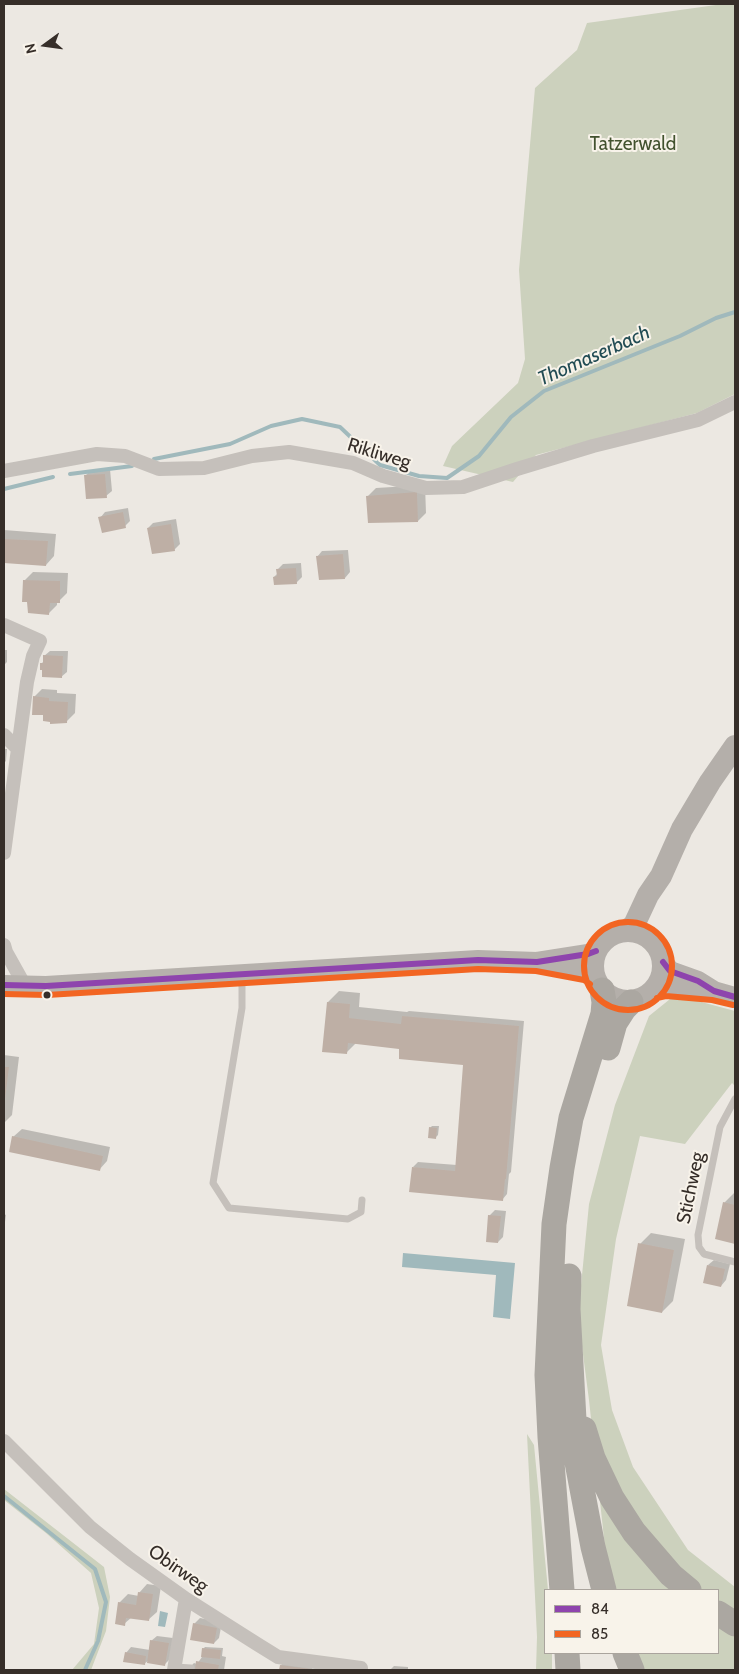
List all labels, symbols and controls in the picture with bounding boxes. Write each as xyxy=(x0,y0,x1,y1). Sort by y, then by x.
north arrow xyxy=(20,20,70,70)
text: N xyxy=(21,42,40,56)
park label: Tatzerwald xyxy=(590,133,676,155)
water label: Thomaserbach xyxy=(534,321,654,391)
street label: Rikliweg xyxy=(344,434,414,474)
unlabelled marker xyxy=(42,990,52,1000)
street label: Stichweg xyxy=(672,1150,710,1226)
street label: Obirweg xyxy=(144,1540,212,1598)
legend xyxy=(544,1589,719,1654)
text: 84 xyxy=(591,1600,609,1618)
text: 85 xyxy=(591,1625,608,1643)

